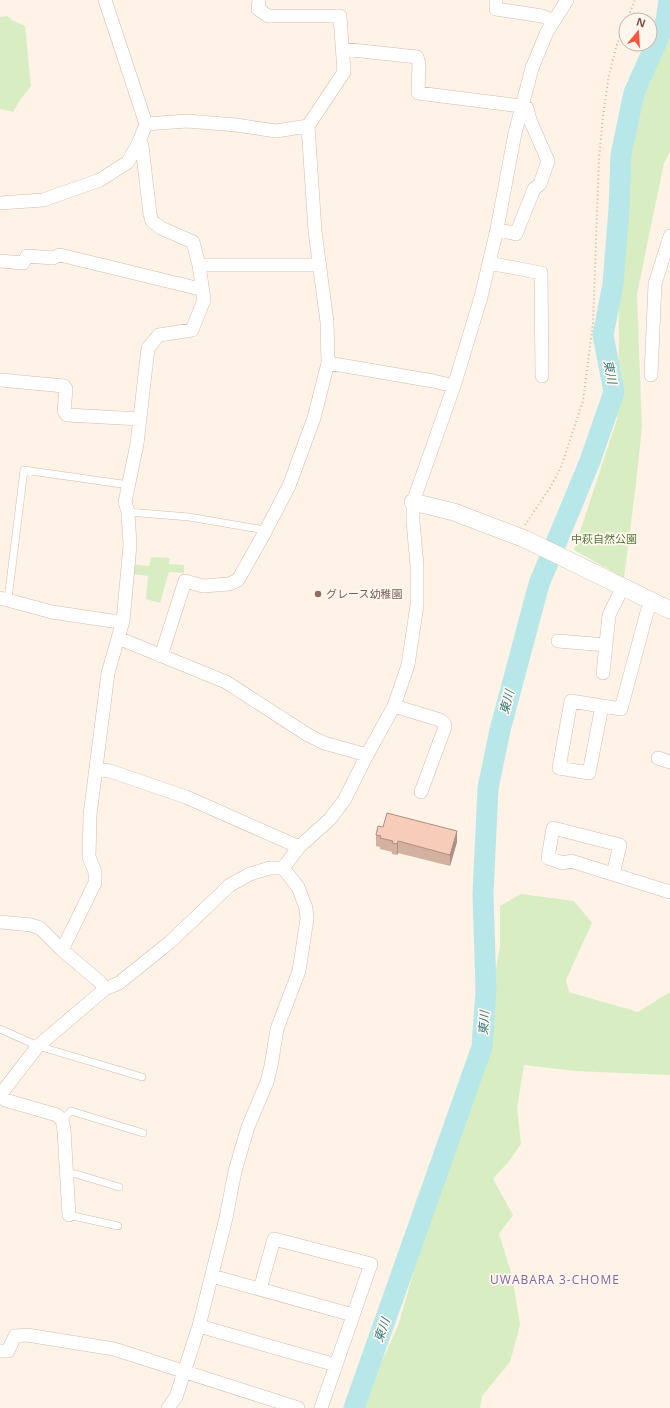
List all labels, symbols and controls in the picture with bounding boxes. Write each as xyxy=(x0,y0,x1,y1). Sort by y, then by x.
north arrow xyxy=(618,12,658,52)
text: N xyxy=(635,13,648,31)
water label: 東川 xyxy=(600,358,622,387)
park label: 中萩自然公園 xyxy=(571,531,637,546)
place label: グレース幼稚園 xyxy=(326,586,402,601)
marker: グレース幼稚園 xyxy=(313,589,323,599)
water label: 東川 xyxy=(495,686,518,716)
water label: 東川 xyxy=(474,1008,493,1036)
district label: UWABARA 3-CHOME xyxy=(490,1271,620,1288)
water label: 東川 xyxy=(369,1314,394,1344)

